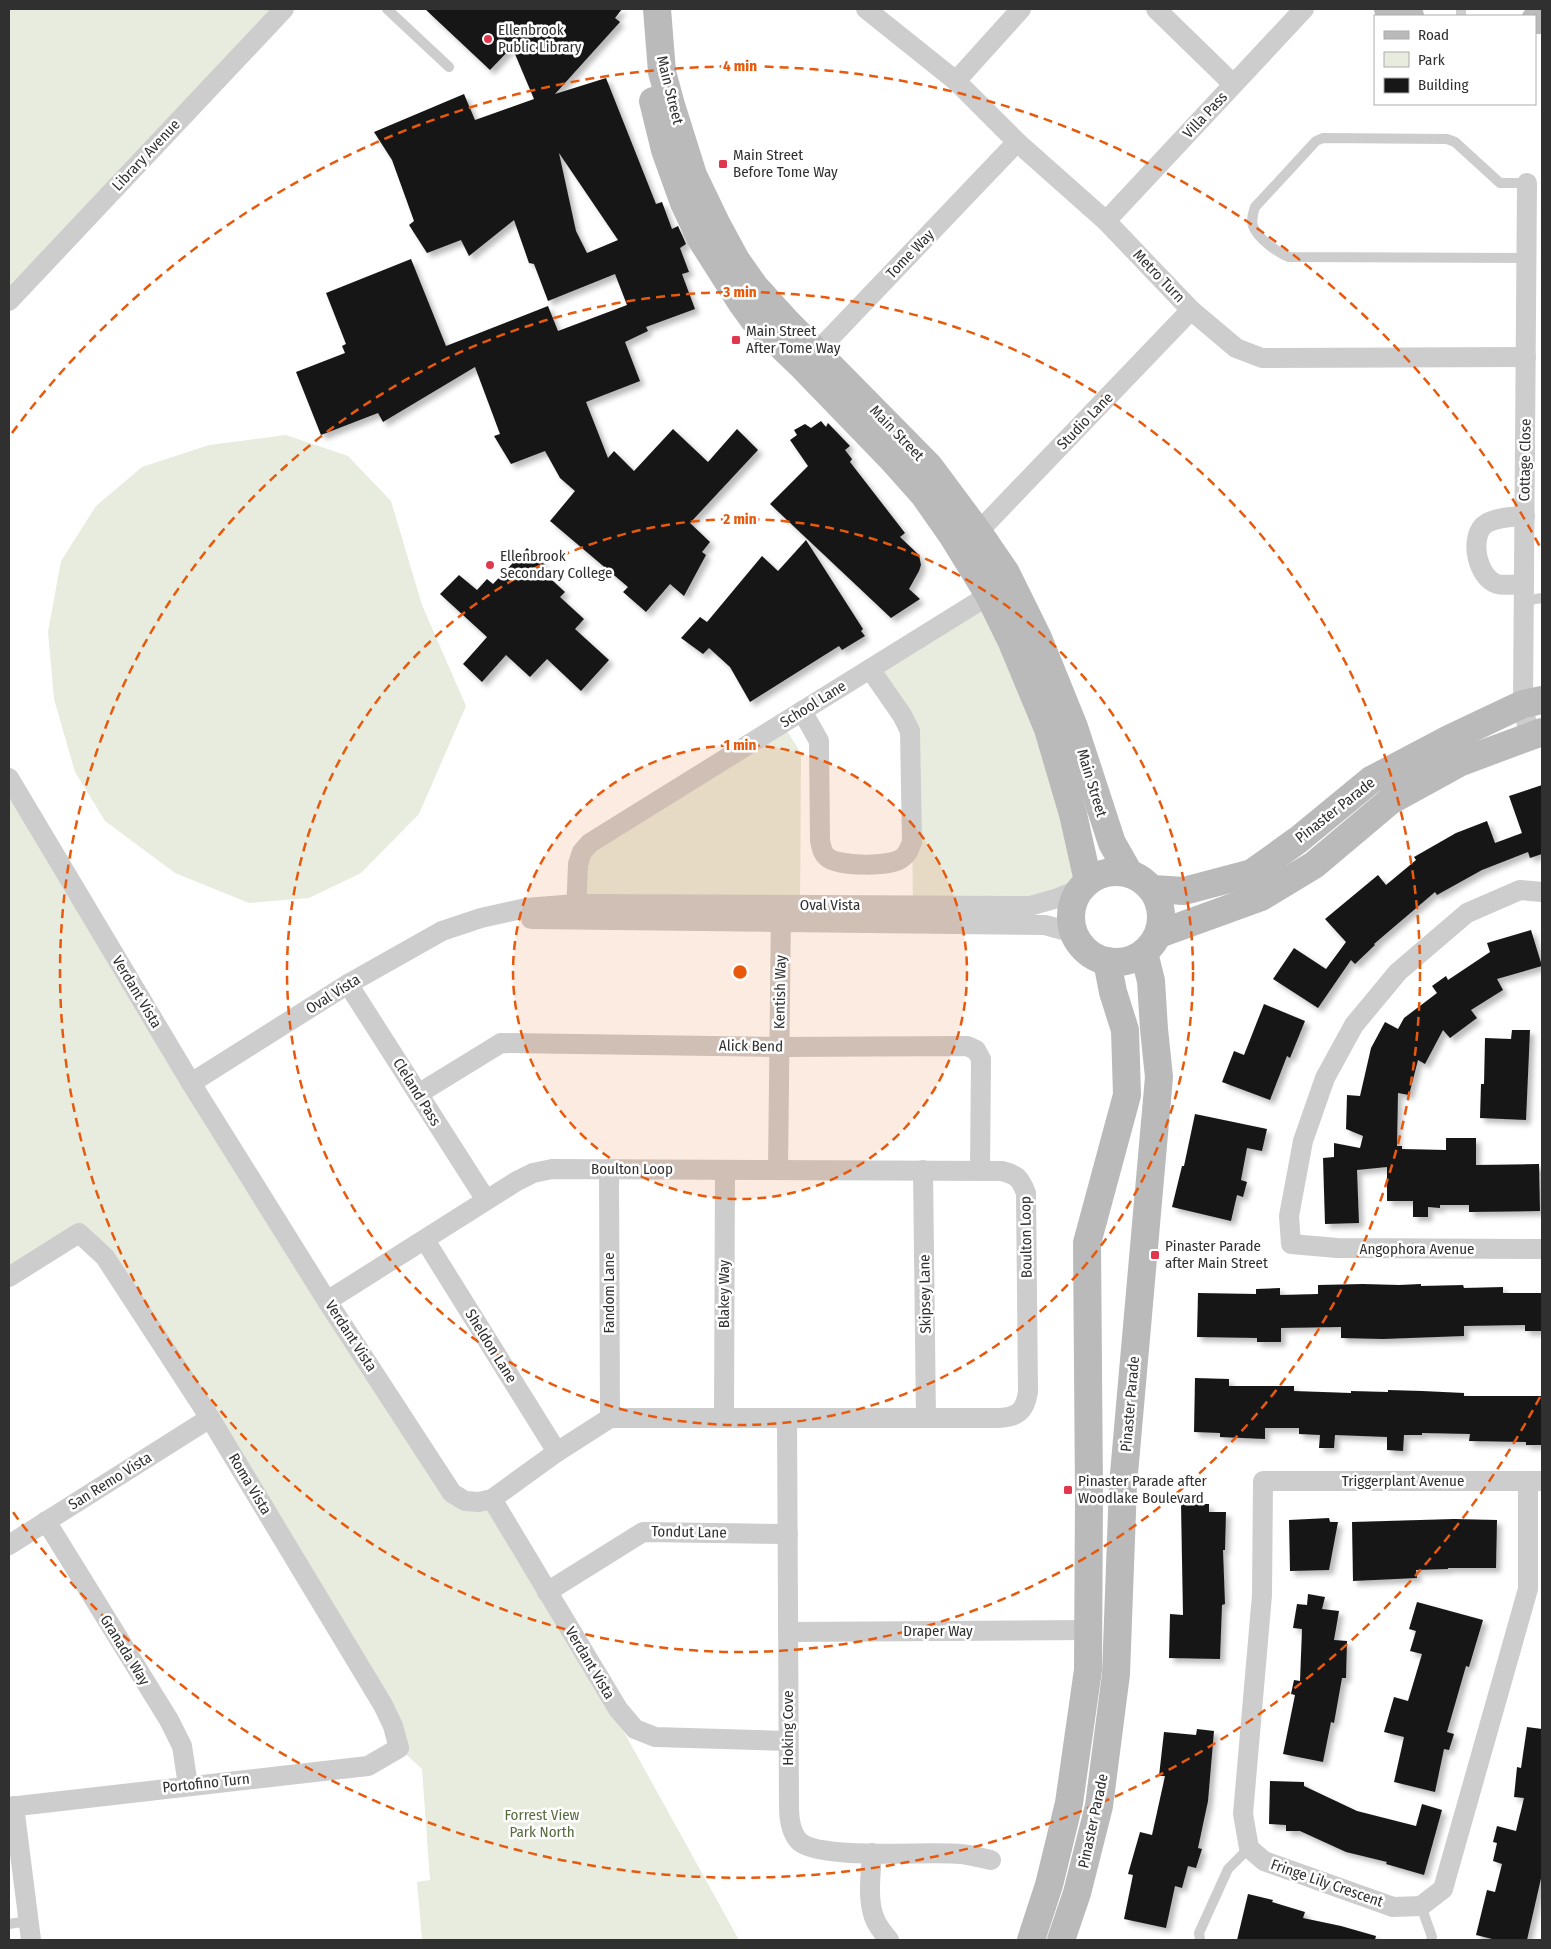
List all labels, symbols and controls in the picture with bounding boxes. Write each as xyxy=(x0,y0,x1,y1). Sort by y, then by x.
legend xyxy=(1374,15,1536,105)
place label: Ellenbrook Public Library xyxy=(498,21,582,56)
text: Road xyxy=(1418,26,1449,44)
marker: Ellenbrook Public Library xyxy=(482,33,494,45)
text: Park xyxy=(1418,51,1445,69)
street label: Main Street xyxy=(653,54,687,126)
text: 4 min xyxy=(723,57,757,75)
text: Building xyxy=(1418,76,1469,94)
street label: Villa Pass xyxy=(1179,88,1231,142)
street label: Library Avenue xyxy=(108,116,184,194)
place label: Main Street Before Tome Way xyxy=(733,146,838,181)
marker: Main Street Before Tome Way xyxy=(717,158,729,170)
street label: Tome Way xyxy=(882,226,938,282)
street label: Metro Turn xyxy=(1129,246,1189,306)
text: 3 min xyxy=(722,283,757,301)
place label: Main Street After Tome Way xyxy=(746,322,841,357)
marker: Main Street After Tome Way xyxy=(730,334,742,346)
street label: Studio Lane xyxy=(1053,389,1117,453)
street label: Main Street xyxy=(866,402,928,465)
street label: Cottage Close xyxy=(1515,418,1535,502)
text: 2 min xyxy=(722,510,757,528)
place label: Ellenbrook Secondary College xyxy=(500,547,612,582)
marker: Ellenbrook Secondary College xyxy=(484,559,496,571)
street label: School Lane xyxy=(777,677,849,731)
text: 1 min xyxy=(724,736,756,754)
street label: Main Street xyxy=(1073,747,1111,819)
street label: Pinaster Parade xyxy=(1292,773,1378,847)
street label: Oval Vista xyxy=(800,896,860,914)
street label: Verdant Vista xyxy=(108,953,166,1031)
street label: Kentish Way xyxy=(770,954,790,1029)
centre of rings xyxy=(731,963,749,981)
street label: Oval Vista xyxy=(303,970,363,1018)
street label: Alick Bend xyxy=(719,1036,783,1056)
street label: Cleland Pass xyxy=(389,1055,445,1129)
street label: Boulton Loop xyxy=(591,1160,673,1178)
street label: Boulton Loop xyxy=(1016,1196,1036,1278)
place label: Pinaster Parade after Main Street xyxy=(1165,1237,1268,1272)
street label: Angophora Avenue xyxy=(1360,1240,1475,1258)
marker: Pinaster Parade after Main Street xyxy=(1149,1249,1161,1261)
street label: Fandom Lane xyxy=(600,1252,618,1334)
street label: Skipsey Lane xyxy=(915,1254,935,1334)
street label: Blakey Way xyxy=(715,1259,733,1328)
street label: Verdant Vista xyxy=(321,1297,381,1375)
street label: Sheldon Lane xyxy=(461,1306,521,1386)
street label: Pinaster Parade xyxy=(1117,1355,1143,1453)
street label: San Remo Vista xyxy=(65,1448,155,1514)
street label: Roma Vista xyxy=(225,1450,275,1518)
place label: Pinaster Parade after Woodlake Boulevard xyxy=(1078,1472,1208,1507)
street label: Triggerplant Avenue xyxy=(1342,1472,1464,1490)
marker: Pinaster Parade after Woodlake Boulevard xyxy=(1062,1484,1074,1496)
street label: Tondut Lane xyxy=(651,1522,727,1542)
street label: Granada Way xyxy=(96,1612,154,1689)
street label: Draper Way xyxy=(903,1622,973,1640)
street label: Verdant Vista xyxy=(561,1624,619,1702)
street label: Hoking Cove xyxy=(779,1690,797,1766)
street label: Portofino Turn xyxy=(162,1769,250,1797)
street label: Pinaster Parade xyxy=(1074,1772,1112,1870)
park label: Forrest View Park North xyxy=(505,1806,580,1841)
street label: Fringe Lily Crescent xyxy=(1268,1855,1386,1911)

